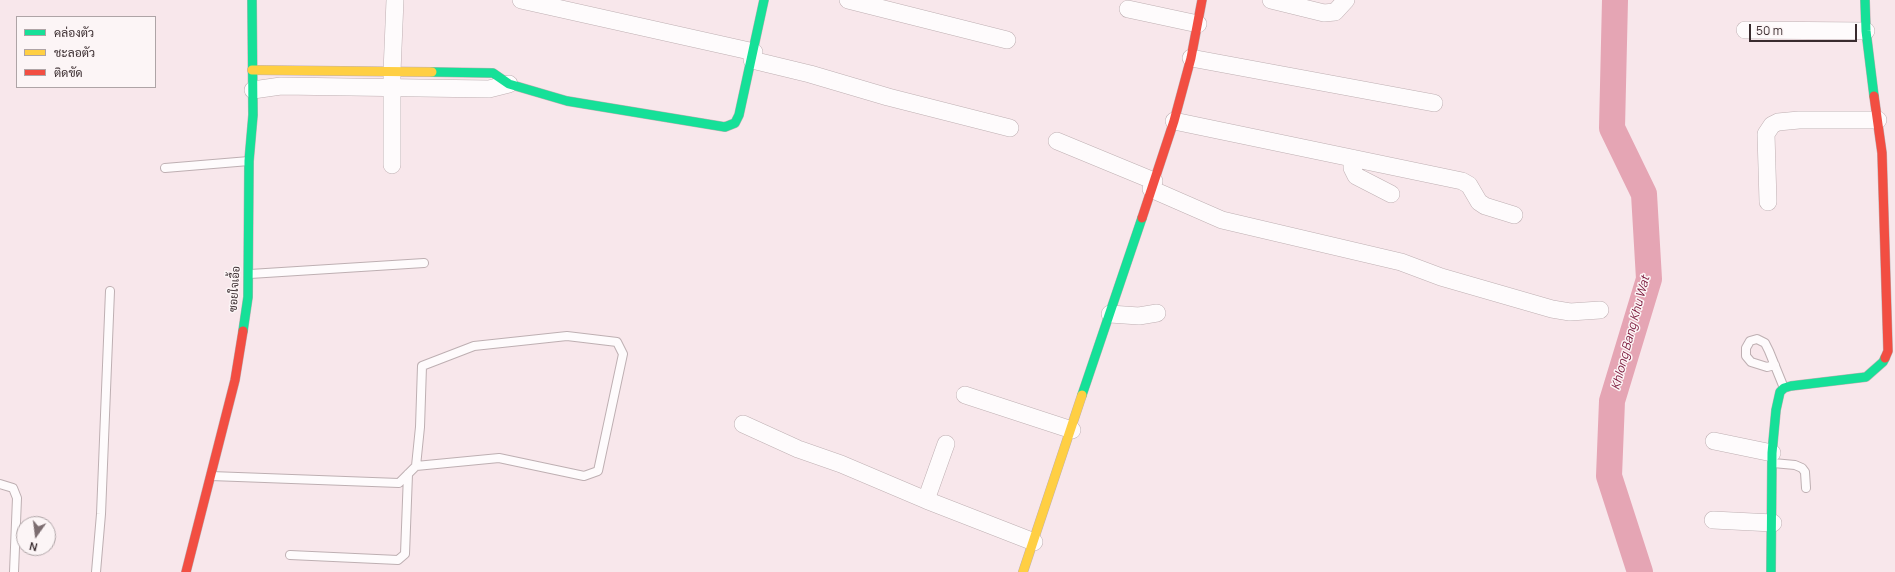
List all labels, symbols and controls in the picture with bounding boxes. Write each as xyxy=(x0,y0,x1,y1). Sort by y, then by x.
legend xyxy=(16,16,156,88)
scale bar xyxy=(1751,16,1859,42)
text: 50 m xyxy=(1756,22,1783,39)
text: คล่องตัว xyxy=(54,24,94,41)
text: ชะลอตัว xyxy=(54,44,95,61)
text: ติดขัด xyxy=(54,64,83,81)
street label: ซอยใจเอื้อ xyxy=(227,266,243,312)
water label: Khlong Bang Khu Wat xyxy=(1609,274,1653,392)
north arrow xyxy=(16,516,56,556)
text: N xyxy=(28,539,39,555)

